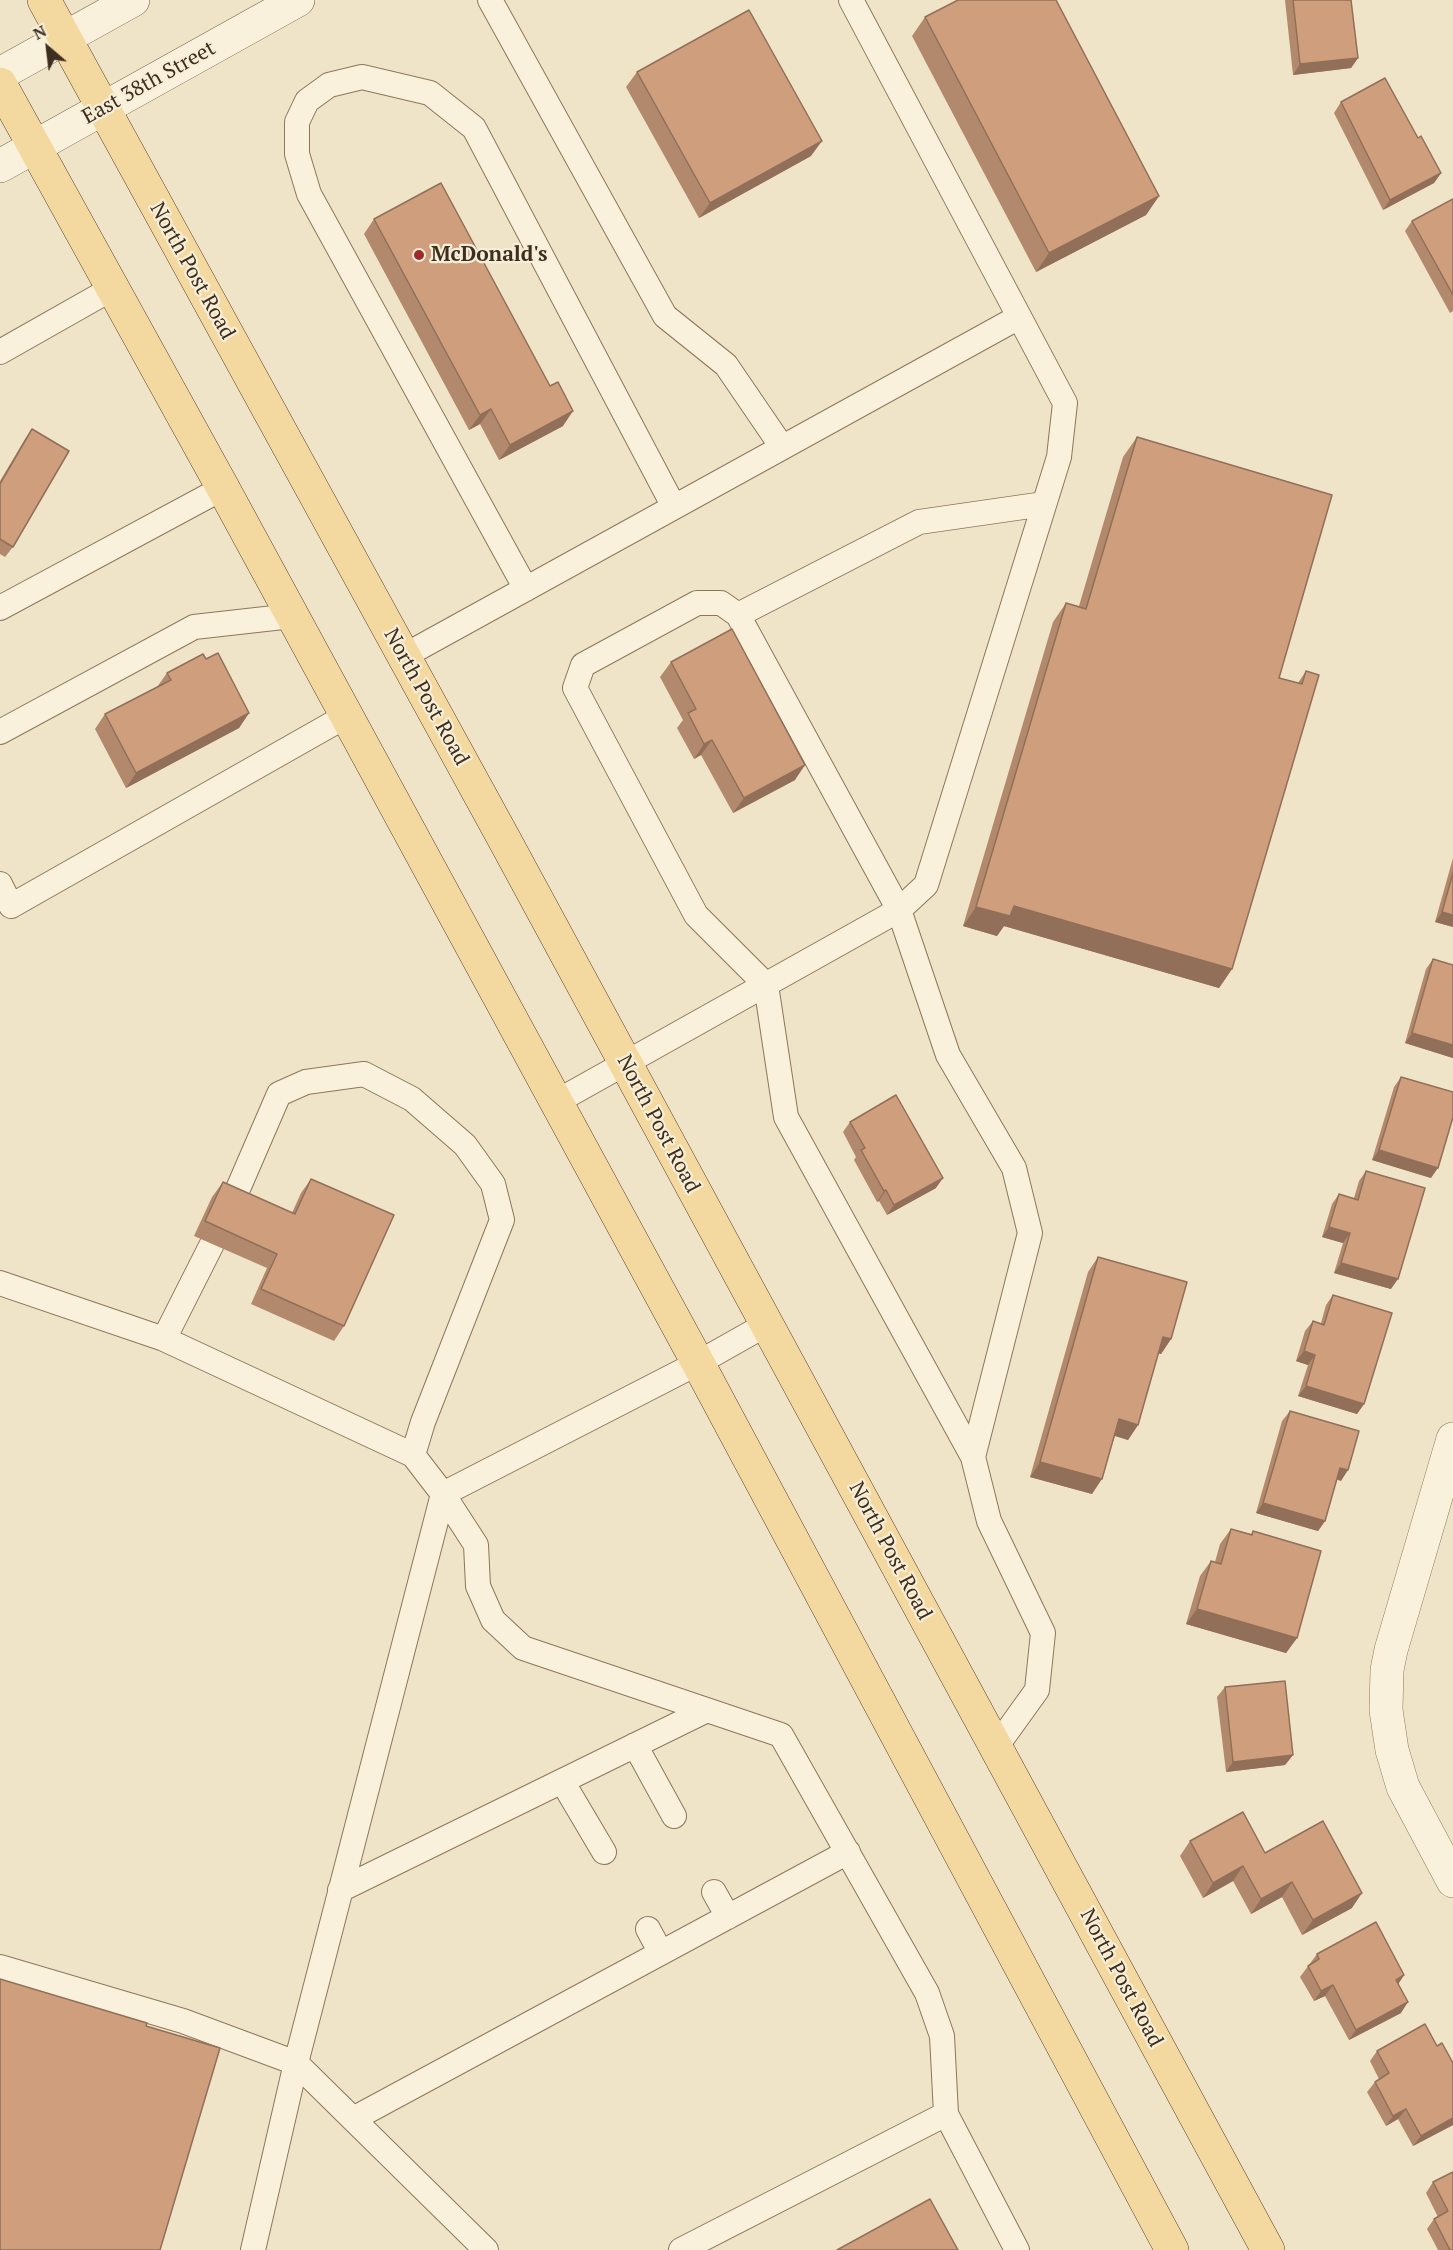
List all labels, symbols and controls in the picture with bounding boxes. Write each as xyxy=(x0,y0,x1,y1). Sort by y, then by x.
north arrow xyxy=(18,18,78,78)
text: N xyxy=(29,20,50,45)
street label: East 38th Street xyxy=(78,36,220,130)
street label: North Post Road xyxy=(144,198,240,344)
place label: McDonald's xyxy=(431,242,548,268)
marker: McDonald's xyxy=(412,248,426,262)
street label: North Post Road xyxy=(378,624,474,770)
street label: North Post Road xyxy=(611,1051,705,1197)
street label: North Post Road xyxy=(843,1478,937,1624)
street label: North Post Road xyxy=(1074,1905,1168,2051)

